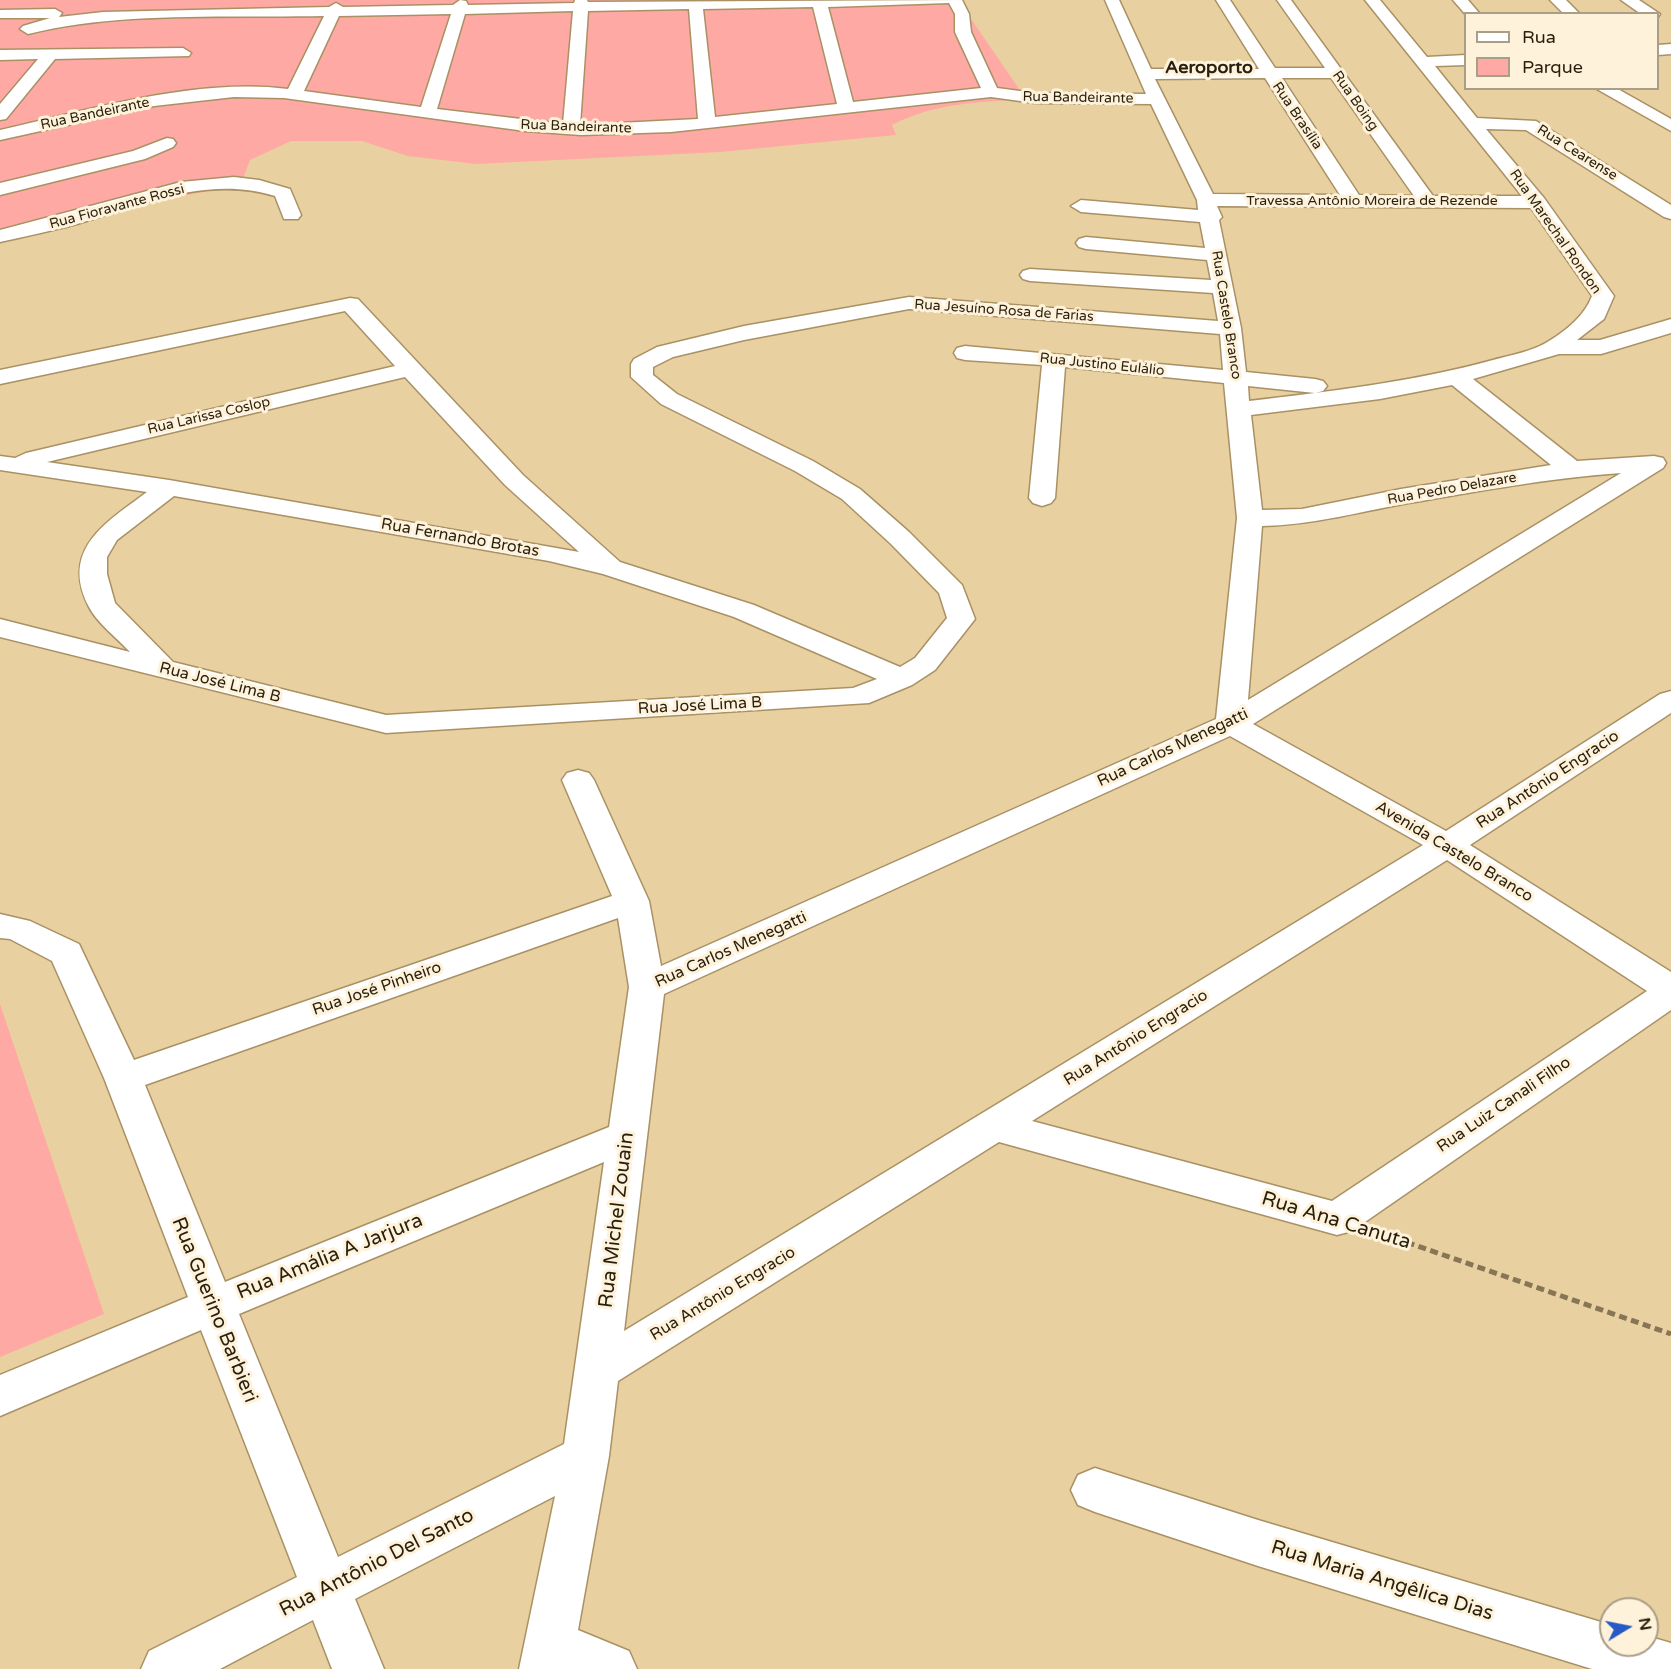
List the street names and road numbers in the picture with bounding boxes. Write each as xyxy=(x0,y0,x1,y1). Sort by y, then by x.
street label: Rua Boing xyxy=(1328,68,1382,134)
street label: Rua Brasília xyxy=(1268,79,1326,153)
street label: Rua Bandeirante xyxy=(1022,89,1134,107)
street label: Rua Bandeirante xyxy=(39,94,151,134)
street label: Rua Bandeirante xyxy=(520,117,632,137)
street label: Rua Cearense xyxy=(1534,122,1620,184)
street label: Rua Marechal Rondon xyxy=(1506,166,1604,298)
street label: Rua Fioravante Rossi xyxy=(48,181,186,233)
street label: Travessa Antônio Moreira de Rezende xyxy=(1246,193,1498,209)
street label: Rua Castelo Branco xyxy=(1208,249,1244,381)
street label: Rua Jesuíno Rosa de Farias xyxy=(914,296,1094,326)
street label: Rua Justino Eulálio xyxy=(1039,350,1165,380)
street label: Rua Larissa Coslop xyxy=(146,394,272,438)
street label: Rua Pedro Delazare xyxy=(1386,469,1518,509)
street label: Rua Fernando Brotas xyxy=(379,515,541,561)
street label: Rua José Lima B xyxy=(157,659,283,707)
street label: Rua José Lima B xyxy=(637,693,763,719)
street label: Rua Carlos Menegatti xyxy=(1095,705,1251,791)
street label: Rua Antônio Engracio xyxy=(1473,727,1623,833)
street label: Avenida Castelo Branco xyxy=(1372,797,1536,907)
street label: Rua Carlos Menegatti xyxy=(652,908,810,992)
street label: Rua José Pinheiro xyxy=(310,958,444,1020)
street label: Rua Antônio Engracio xyxy=(1060,986,1212,1090)
street label: Rua Luiz Canali Filho xyxy=(1433,1053,1575,1157)
street label: Rua Michel Zouain xyxy=(594,1131,640,1309)
street label: Rua Ana Canuta xyxy=(1259,1187,1413,1255)
street label: Rua Amália A Jarjura xyxy=(234,1209,426,1305)
street label: Rua Guerino Barbieri xyxy=(166,1214,262,1406)
street label: Rua Antônio Engracio xyxy=(647,1243,799,1345)
street label: Rua Antônio Del Santo xyxy=(276,1503,478,1623)
street label: Rua Maria Angêlica Dias xyxy=(1268,1536,1496,1626)

